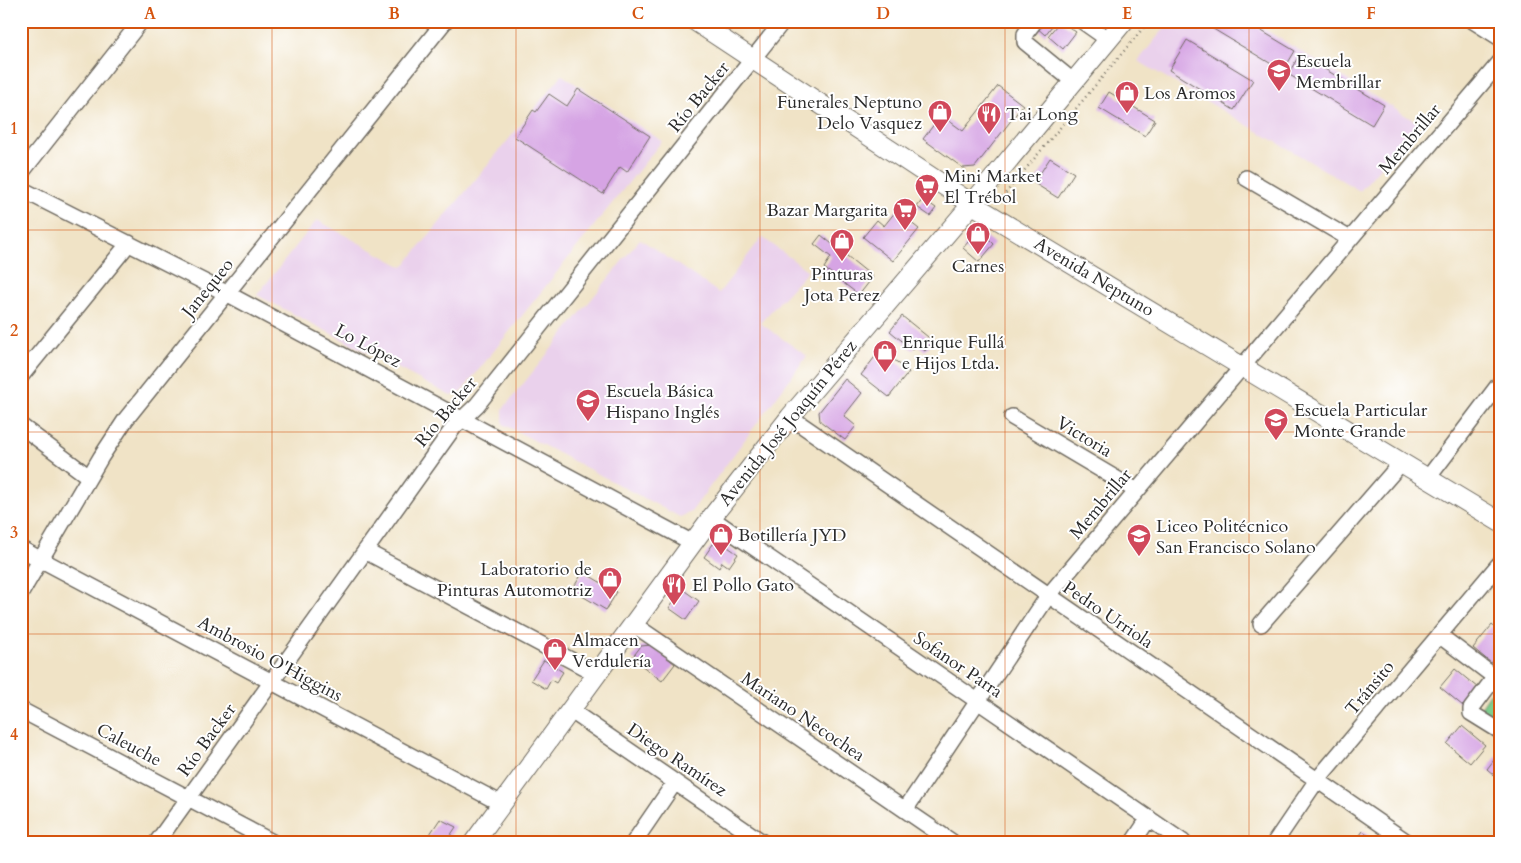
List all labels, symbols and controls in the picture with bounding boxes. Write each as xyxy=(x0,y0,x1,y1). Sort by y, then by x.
text: A xyxy=(144,3,156,25)
text: B xyxy=(388,3,400,25)
text: C xyxy=(632,3,644,25)
text: D xyxy=(876,3,890,25)
text: E xyxy=(1122,3,1132,25)
text: F xyxy=(1366,3,1376,25)
place label: Escuela Membrillar xyxy=(1296,49,1382,95)
street label: Río Backer xyxy=(663,56,736,138)
school or university icon: Escuela Membrillar xyxy=(1266,58,1292,92)
shop icon: Los Aromos xyxy=(1114,80,1140,114)
place label: Los Aromos xyxy=(1144,81,1236,106)
place label: Funerales Neptuno Delo Vasquez xyxy=(777,90,922,136)
street label: Membrillar xyxy=(1373,98,1447,180)
shop icon: Funerales Neptuno Delo Vasquez xyxy=(927,99,953,133)
restaurant icon: Tai Long xyxy=(976,101,1002,135)
place label: Tai Long xyxy=(1006,102,1079,127)
text: 1 xyxy=(10,118,18,140)
place label: Mini Market El Trébol xyxy=(944,164,1041,210)
supermarket icon: Mini Market El Trébol xyxy=(914,173,940,207)
supermarket icon: Bazar Margarita xyxy=(892,197,918,231)
place label: Bazar Margarita xyxy=(767,198,888,223)
shop icon: Carnes xyxy=(965,221,991,255)
shop icon: Pinturas Jota Perez xyxy=(829,228,855,262)
street label: Avenida Neptuno xyxy=(1029,231,1159,323)
street label: Janequeo xyxy=(174,253,240,325)
place label: Carnes xyxy=(952,254,1004,279)
place label: Pinturas Jota Perez xyxy=(801,262,880,308)
street label: Lo López xyxy=(330,318,406,374)
text: 2 xyxy=(10,320,18,342)
place label: Enrique Fullá e Hijos Ltda. xyxy=(902,330,1005,376)
street label: Avenida José Joaquín Pérez xyxy=(713,335,863,511)
shop icon: Enrique Fullá e Hijos Ltda. xyxy=(872,339,898,373)
street label: Río Backer xyxy=(409,371,483,452)
place label: Escuela Básica Hispano Inglés xyxy=(606,379,720,425)
school or university icon: Escuela Básica Hispano Inglés xyxy=(575,388,601,422)
place label: Escuela Particular Monte Grande xyxy=(1294,398,1428,444)
school or university icon: Escuela Particular Monte Grande xyxy=(1263,407,1289,441)
street label: Victoria xyxy=(1051,410,1117,464)
street label: Membrillar xyxy=(1064,463,1138,545)
place label: Liceo Politécnico San Francisco Solano xyxy=(1156,514,1316,560)
text: 3 xyxy=(10,522,18,544)
shop icon: Botillería JYD xyxy=(708,522,734,556)
place label: Botillería JYD xyxy=(738,523,846,548)
school or university icon: Liceo Politécnico San Francisco Solano xyxy=(1126,523,1152,557)
place label: Laboratorio de Pinturas Automotriz xyxy=(437,557,592,603)
shop icon: Laboratorio de Pinturas Automotriz xyxy=(597,566,623,600)
restaurant icon: El Pollo Gato xyxy=(661,572,687,606)
place label: El Pollo Gato xyxy=(692,573,794,598)
street label: Pedro Urriola xyxy=(1058,575,1158,655)
street label: Ambrosio O'Higgins xyxy=(193,610,347,708)
street label: Sofanor Parra xyxy=(908,626,1008,704)
place label: Almacen Verdulería xyxy=(572,628,652,674)
shop icon: Almacen Verdulería xyxy=(542,637,568,671)
street label: Tránsito xyxy=(1340,655,1400,721)
street label: Mariano Necochea xyxy=(736,666,870,768)
street label: Río Backer xyxy=(172,698,242,782)
street label: Caleuche xyxy=(92,717,166,773)
street label: Diego Ramírez xyxy=(622,717,732,803)
text: 4 xyxy=(10,724,18,746)

